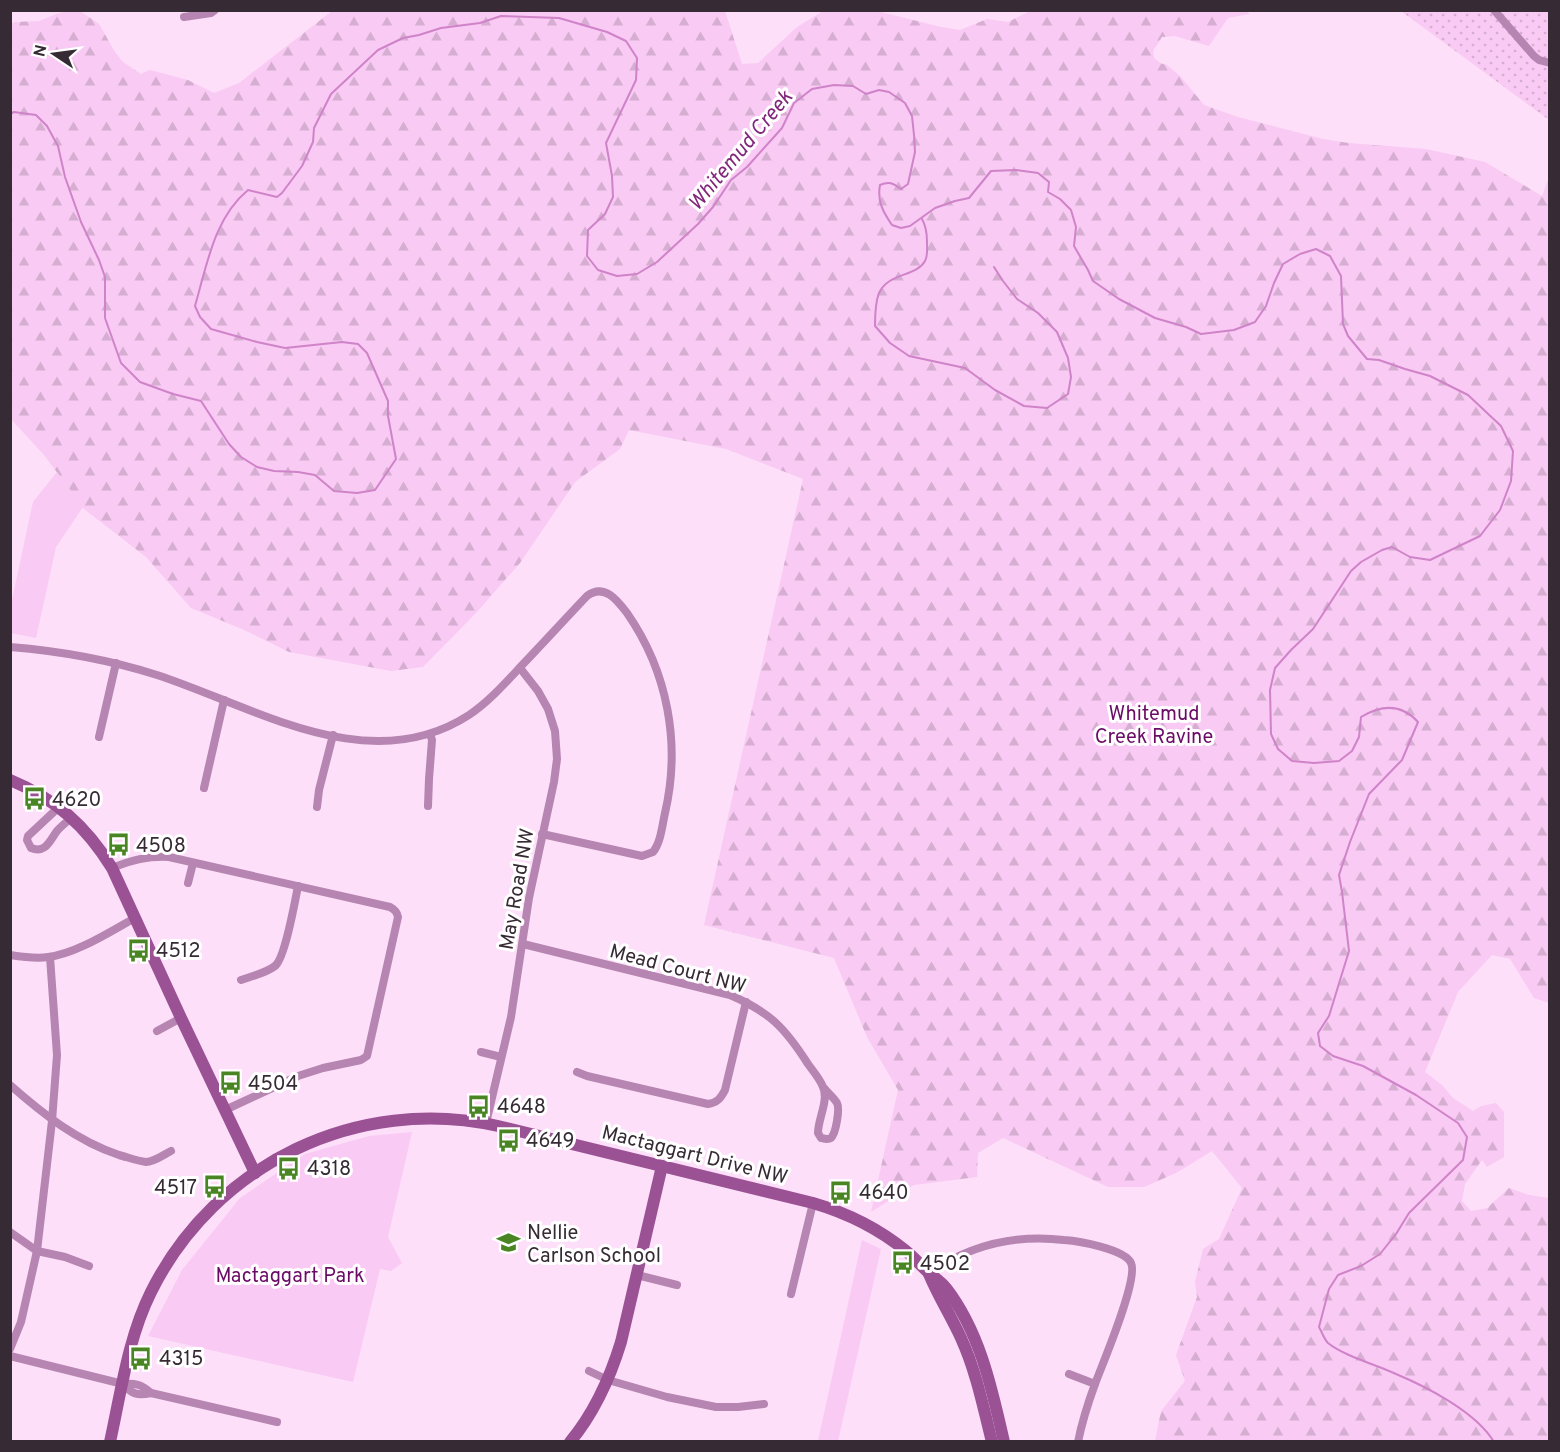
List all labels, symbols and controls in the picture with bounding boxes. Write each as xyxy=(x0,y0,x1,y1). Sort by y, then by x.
north arrow xyxy=(24,24,84,84)
text: N xyxy=(30,43,52,59)
water label: Whitemud Creek xyxy=(683,85,800,217)
park label: Whitemud Creek Ravine xyxy=(1095,702,1213,751)
bus stop icon: 4620 xyxy=(21,786,47,812)
place label: 4620 xyxy=(52,788,101,814)
street label: May Road NW xyxy=(494,827,541,952)
bus stop icon: 4508 xyxy=(105,832,131,858)
place label: 4508 xyxy=(136,834,186,860)
bus stop icon: 4512 xyxy=(125,937,151,963)
place label: 4512 xyxy=(156,939,201,965)
street label: Mead Court NW xyxy=(606,939,749,1001)
bus stop icon: 4504 xyxy=(217,1070,243,1096)
place label: 4504 xyxy=(248,1072,298,1098)
bus stop icon: 4648 xyxy=(466,1093,492,1119)
place label: 4648 xyxy=(497,1095,546,1121)
street label: Mactaggart Drive NW xyxy=(599,1120,790,1192)
bus stop icon: 4649 xyxy=(495,1127,521,1153)
place label: 4649 xyxy=(526,1129,574,1155)
bus stop icon: 4318 xyxy=(276,1155,302,1181)
place label: 4318 xyxy=(307,1157,351,1183)
bus stop icon: 4517 xyxy=(202,1174,228,1200)
place label: 4517 xyxy=(154,1176,197,1202)
bus stop icon: 4640 xyxy=(828,1179,854,1205)
place label: 4640 xyxy=(859,1181,909,1207)
place label: Nellie Carlson School xyxy=(527,1221,661,1270)
school or university icon: Nellie Carlson School xyxy=(496,1230,522,1256)
bus stop icon: 4502 xyxy=(889,1250,915,1276)
place label: 4502 xyxy=(920,1252,970,1278)
park label: Mactaggart Park xyxy=(215,1264,365,1290)
bus stop icon: 4315 xyxy=(128,1345,154,1371)
place label: 4315 xyxy=(159,1347,203,1373)

